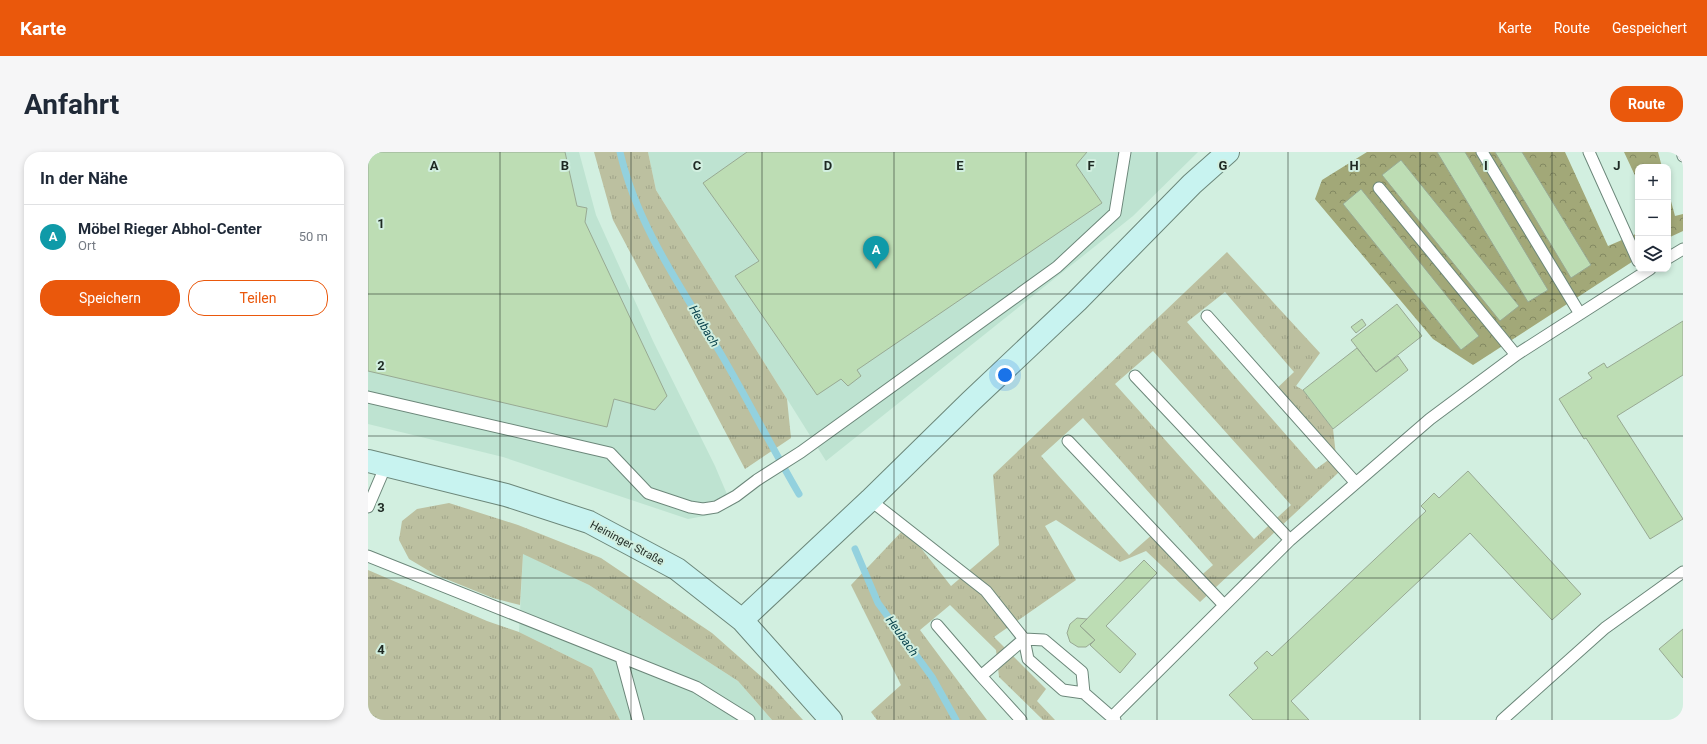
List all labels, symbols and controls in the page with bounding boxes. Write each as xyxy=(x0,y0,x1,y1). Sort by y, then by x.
text: Karte xyxy=(20,17,66,40)
text: Karte xyxy=(1498,20,1532,36)
text: Route xyxy=(1554,20,1590,36)
text: Gespeichert xyxy=(1612,20,1687,36)
button: Route xyxy=(1610,86,1683,122)
text: Anfahrt xyxy=(24,88,119,121)
text: A xyxy=(430,158,439,173)
text: B xyxy=(561,158,569,173)
text: C xyxy=(693,158,702,173)
text: D xyxy=(824,158,832,173)
text: E xyxy=(956,158,964,173)
text: F xyxy=(1087,158,1095,173)
text: G xyxy=(1219,158,1228,173)
text: H xyxy=(1349,158,1359,173)
text: I xyxy=(1484,158,1488,173)
text: J xyxy=(1613,158,1621,173)
map controls xyxy=(1635,164,1671,272)
button: + xyxy=(1635,164,1671,200)
text: In der Nähe xyxy=(40,168,128,188)
button: − xyxy=(1635,200,1671,236)
text: 1 xyxy=(377,216,385,231)
text: Möbel Rieger Abhol-Center xyxy=(78,220,262,238)
text: A xyxy=(49,229,57,244)
text: 50 m xyxy=(299,229,328,244)
pin: A xyxy=(863,236,889,269)
button: layers xyxy=(1635,236,1671,272)
text: Ort xyxy=(78,238,96,253)
button: Speichern xyxy=(40,280,180,316)
button: Teilen xyxy=(188,280,328,316)
water label: Heubach xyxy=(686,303,722,349)
text: 2 xyxy=(377,358,385,373)
your location xyxy=(995,365,1015,385)
text: 3 xyxy=(377,500,385,515)
street label: Heininger Straße xyxy=(588,518,666,568)
water label: Heubach xyxy=(883,613,921,659)
text: 4 xyxy=(377,642,385,657)

